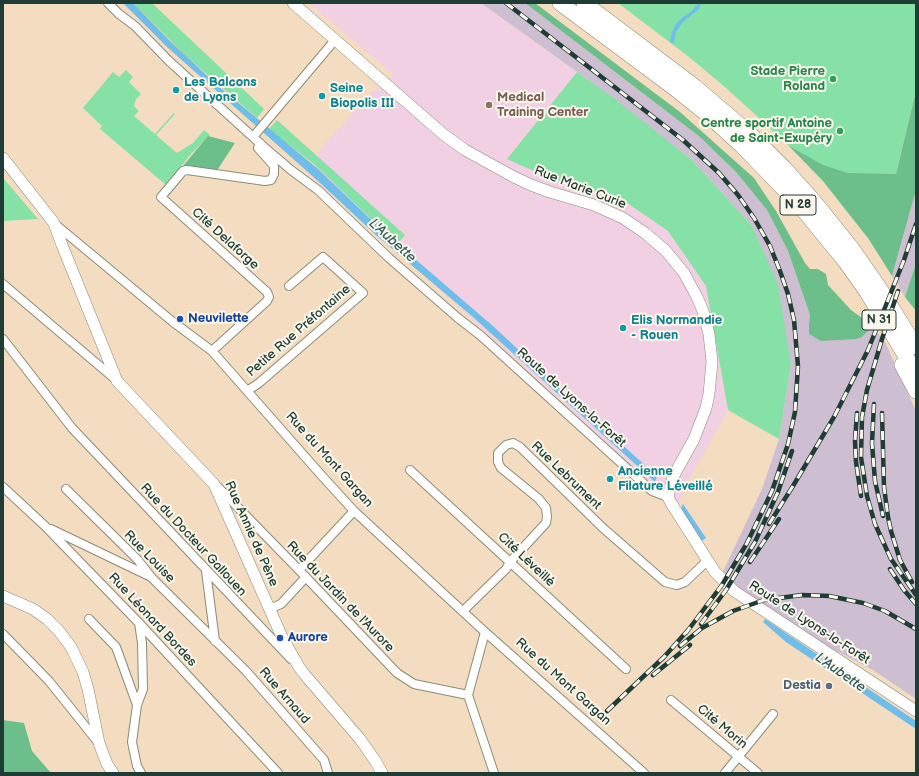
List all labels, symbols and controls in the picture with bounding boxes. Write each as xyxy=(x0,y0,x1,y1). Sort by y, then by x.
place label: Stade Pierre Roland xyxy=(751,64,825,95)
marker: Stade Pierre Roland xyxy=(828,74,838,84)
place label: Les Balcons de Lyons xyxy=(184,75,257,106)
place label: Seine Biopolis III xyxy=(330,81,394,112)
marker: Les Balcons de Lyons xyxy=(171,85,181,95)
place label: Medical Training Center xyxy=(497,90,588,121)
marker: Seine Biopolis III xyxy=(317,91,327,101)
marker: Medical Training Center xyxy=(484,100,494,110)
place label: Centre sportif Antoine de Saint-Exupéry xyxy=(701,116,832,147)
marker: Centre sportif Antoine de Saint-Exupéry xyxy=(835,126,845,136)
street label: Rue Marie Curie xyxy=(532,163,628,213)
road number: N 28 xyxy=(780,195,816,215)
street label: Cité Delaforge xyxy=(188,205,262,273)
water label: L'Aubette xyxy=(365,215,419,267)
street label: Petite Rue Préfontaine xyxy=(244,282,354,380)
road number: N 31 xyxy=(862,310,896,330)
place label: Neuvilette xyxy=(188,311,249,327)
place label: Elis Normandie - Rouen xyxy=(631,313,722,344)
marker: Neuvilette xyxy=(175,314,185,324)
marker: Elis Normandie - Rouen xyxy=(618,323,628,333)
street label: Route de Lyons-la-Forêt xyxy=(513,345,629,451)
street label: Rue du Mont Gargan xyxy=(282,409,376,511)
street label: Rue Lebrument xyxy=(528,439,604,513)
place label: Ancienne Filature Léveillé xyxy=(618,464,713,495)
marker: Ancienne Filature Léveillé xyxy=(605,474,615,484)
street label: Rue Annie de Pène xyxy=(221,479,281,589)
street label: Rue du Docteur Gallouen xyxy=(137,480,249,600)
street label: Rue Louise xyxy=(120,528,178,586)
street label: Cité Léveillé xyxy=(494,530,558,590)
street label: Rue du Jardin de l'Aurore xyxy=(283,538,397,656)
street label: Rue Léonard Bordes xyxy=(105,570,199,670)
street label: Route de Lyons-la-Forêt xyxy=(745,578,873,668)
place label: Aurore xyxy=(288,630,328,646)
marker: Aurore xyxy=(275,633,285,643)
street label: Rue du Mont Gargan xyxy=(512,635,614,729)
water label: L'Aubette xyxy=(812,650,868,696)
street label: Rue Arnaud xyxy=(255,665,313,727)
place label: Destia xyxy=(783,678,821,694)
marker: Destia xyxy=(824,681,834,691)
street label: Cité Morin xyxy=(694,701,750,753)

